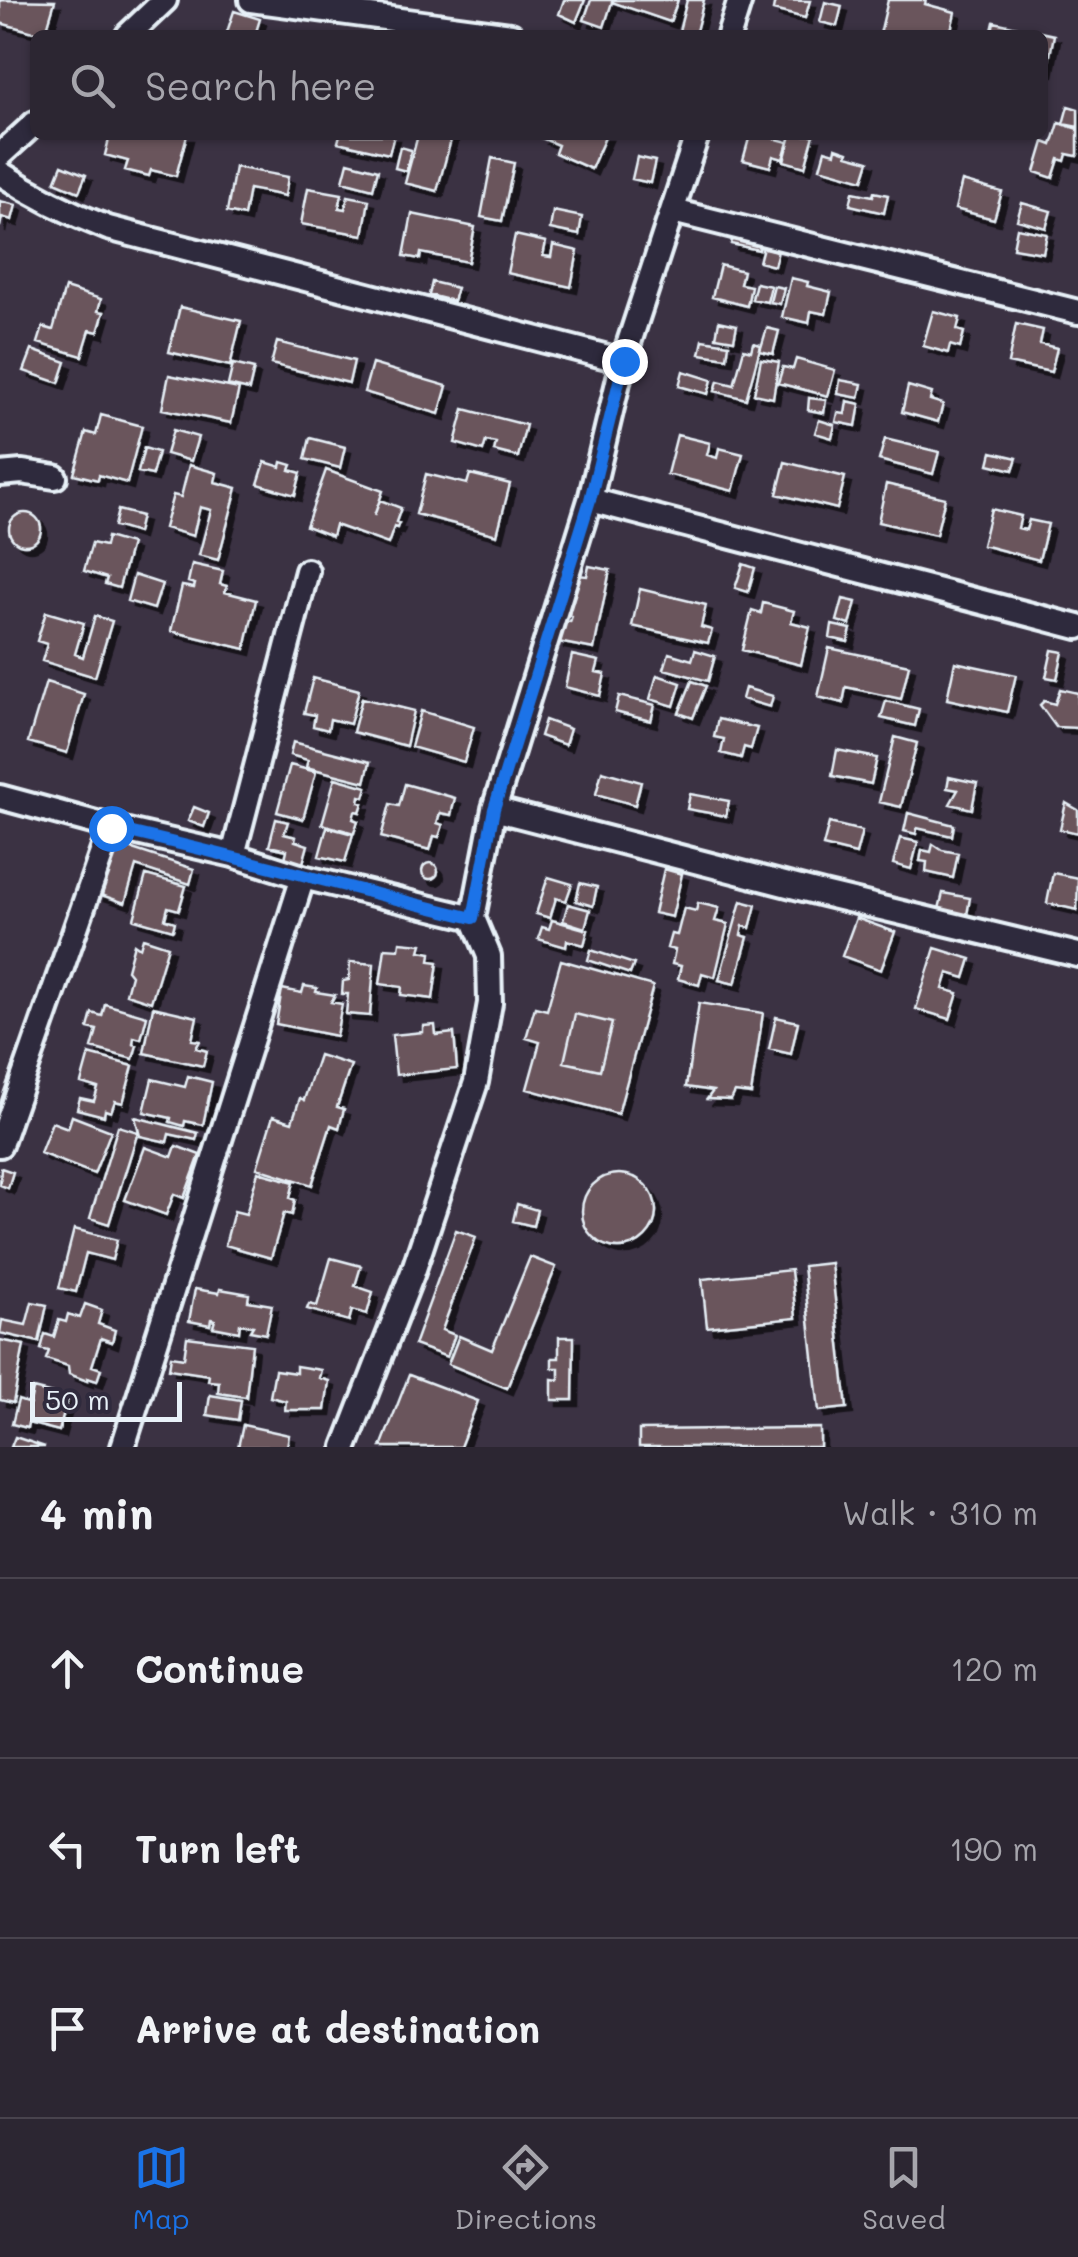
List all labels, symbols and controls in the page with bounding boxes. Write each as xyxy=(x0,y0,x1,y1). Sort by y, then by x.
search box xyxy=(30,30,1048,140)
icon: search xyxy=(65,58,120,113)
text: Search here xyxy=(145,60,376,110)
route end xyxy=(602,339,648,385)
route start xyxy=(89,806,135,852)
scale bar xyxy=(30,1377,182,1422)
text: 50 m xyxy=(45,1381,110,1417)
text: 4 min xyxy=(40,1485,153,1540)
text: Walk · 310 m xyxy=(842,1491,1038,1533)
icon: ahead xyxy=(40,1641,95,1696)
text: Continue xyxy=(135,1643,304,1693)
text: 120 m xyxy=(950,1647,1038,1689)
icon: left xyxy=(40,1821,95,1876)
text: Turn left xyxy=(135,1823,301,1873)
text: 190 m xyxy=(949,1827,1038,1869)
icon: arrive xyxy=(40,2001,95,2056)
text: Arrive at destination xyxy=(135,2003,540,2053)
tab: Map xyxy=(133,2140,190,2236)
tab: Directions xyxy=(455,2140,597,2236)
tab: Saved xyxy=(862,2140,945,2236)

